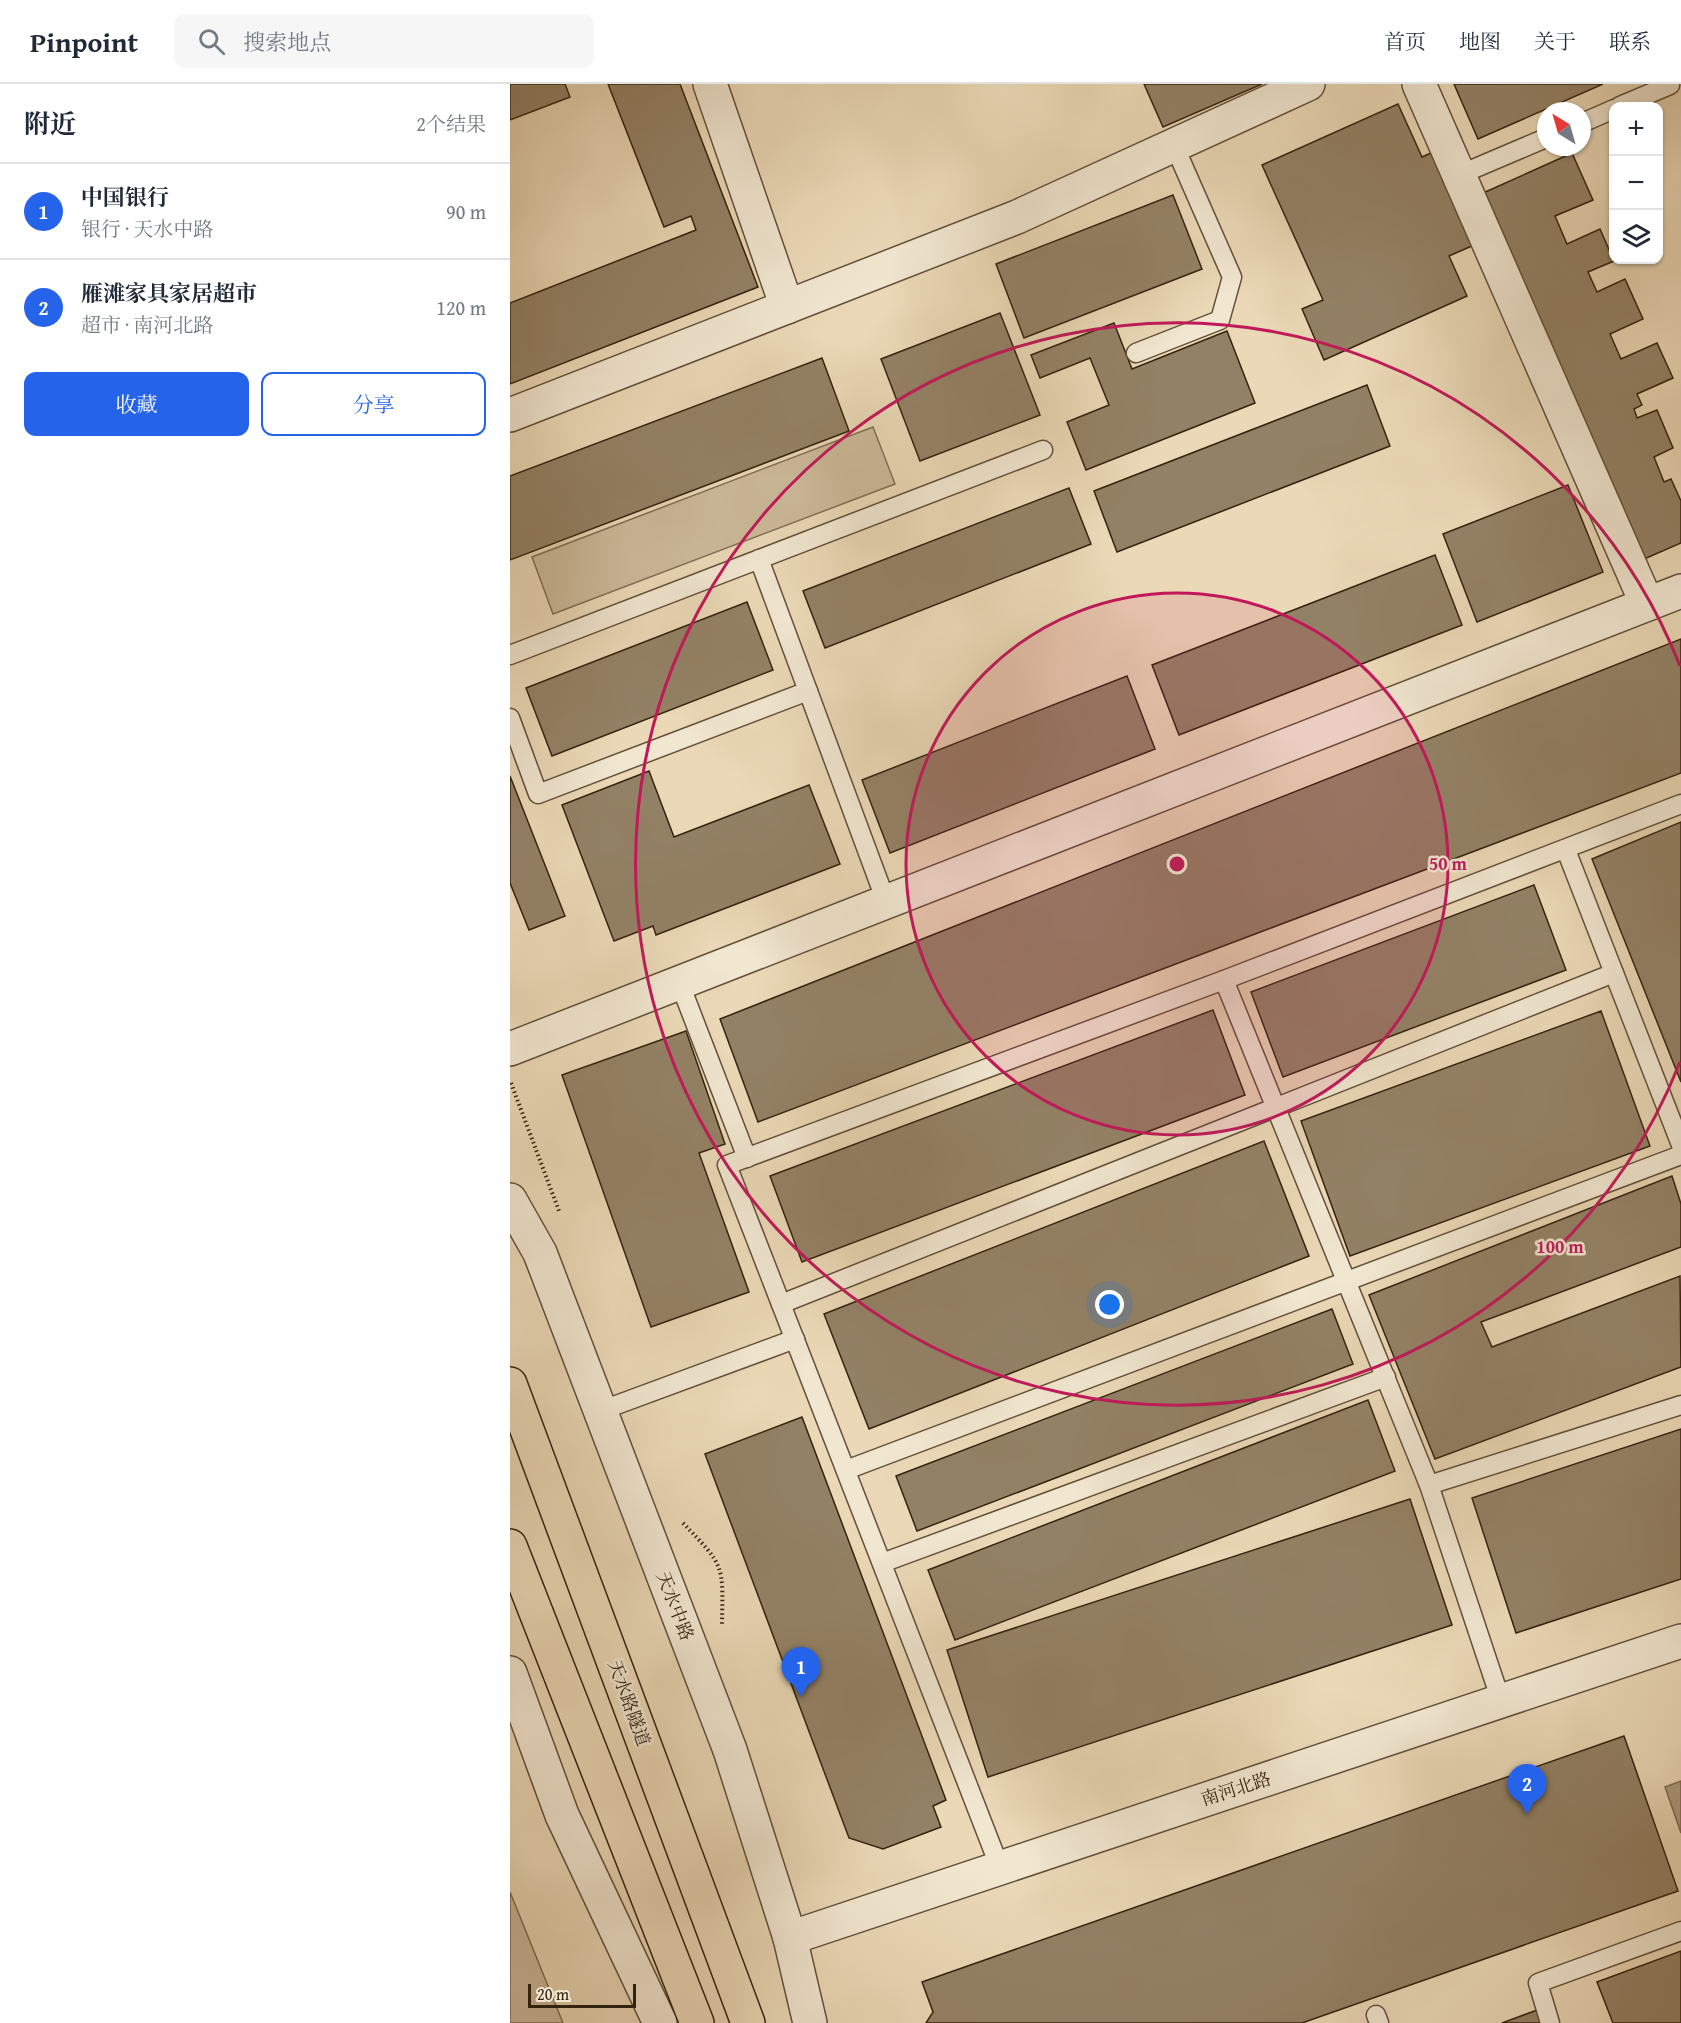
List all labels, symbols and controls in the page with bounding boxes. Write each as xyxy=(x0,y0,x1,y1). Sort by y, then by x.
search box xyxy=(174,14,594,68)
text: Pinpoint xyxy=(30,21,138,62)
icon: search xyxy=(195,25,228,58)
text: 搜索地点 xyxy=(243,26,331,58)
text: 首页 xyxy=(1384,26,1426,57)
text: 地图 xyxy=(1459,26,1501,57)
text: 关于 xyxy=(1534,26,1576,57)
text: 联系 xyxy=(1609,26,1651,57)
north arrow xyxy=(1537,102,1591,156)
map controls xyxy=(1609,102,1663,264)
button: + xyxy=(1609,102,1663,156)
text: 附近 xyxy=(24,104,76,143)
text: 2个结果 xyxy=(416,109,486,138)
button: − xyxy=(1609,156,1663,210)
text: 中国银行 xyxy=(81,181,169,213)
text: 1 xyxy=(38,197,49,226)
text: 90 m xyxy=(446,197,486,226)
button: layers xyxy=(1609,210,1663,264)
text: 银行 · 天水中路 xyxy=(81,214,213,243)
text: 雁滩家具家居超市 xyxy=(81,277,257,309)
text: 2 xyxy=(38,293,49,322)
text: 120 m xyxy=(436,293,486,322)
text: 超市 · 南河北路 xyxy=(81,310,213,339)
button: 收藏 xyxy=(24,372,249,436)
button: 分享 xyxy=(261,372,486,436)
text: 50 m xyxy=(1429,850,1468,877)
centre of rings xyxy=(1167,854,1187,874)
text: 100 m xyxy=(1536,1233,1584,1260)
your location xyxy=(1095,1290,1124,1319)
street label: 天水中路 xyxy=(650,1567,701,1644)
pin: 1 xyxy=(782,1648,820,1697)
street label: 天水路隧道 xyxy=(601,1656,658,1750)
pin: 2 xyxy=(1508,1764,1546,1814)
street label: 南河北路 xyxy=(1197,1765,1274,1812)
scale bar xyxy=(528,1981,636,2008)
text: 20 m xyxy=(537,1982,569,2006)

